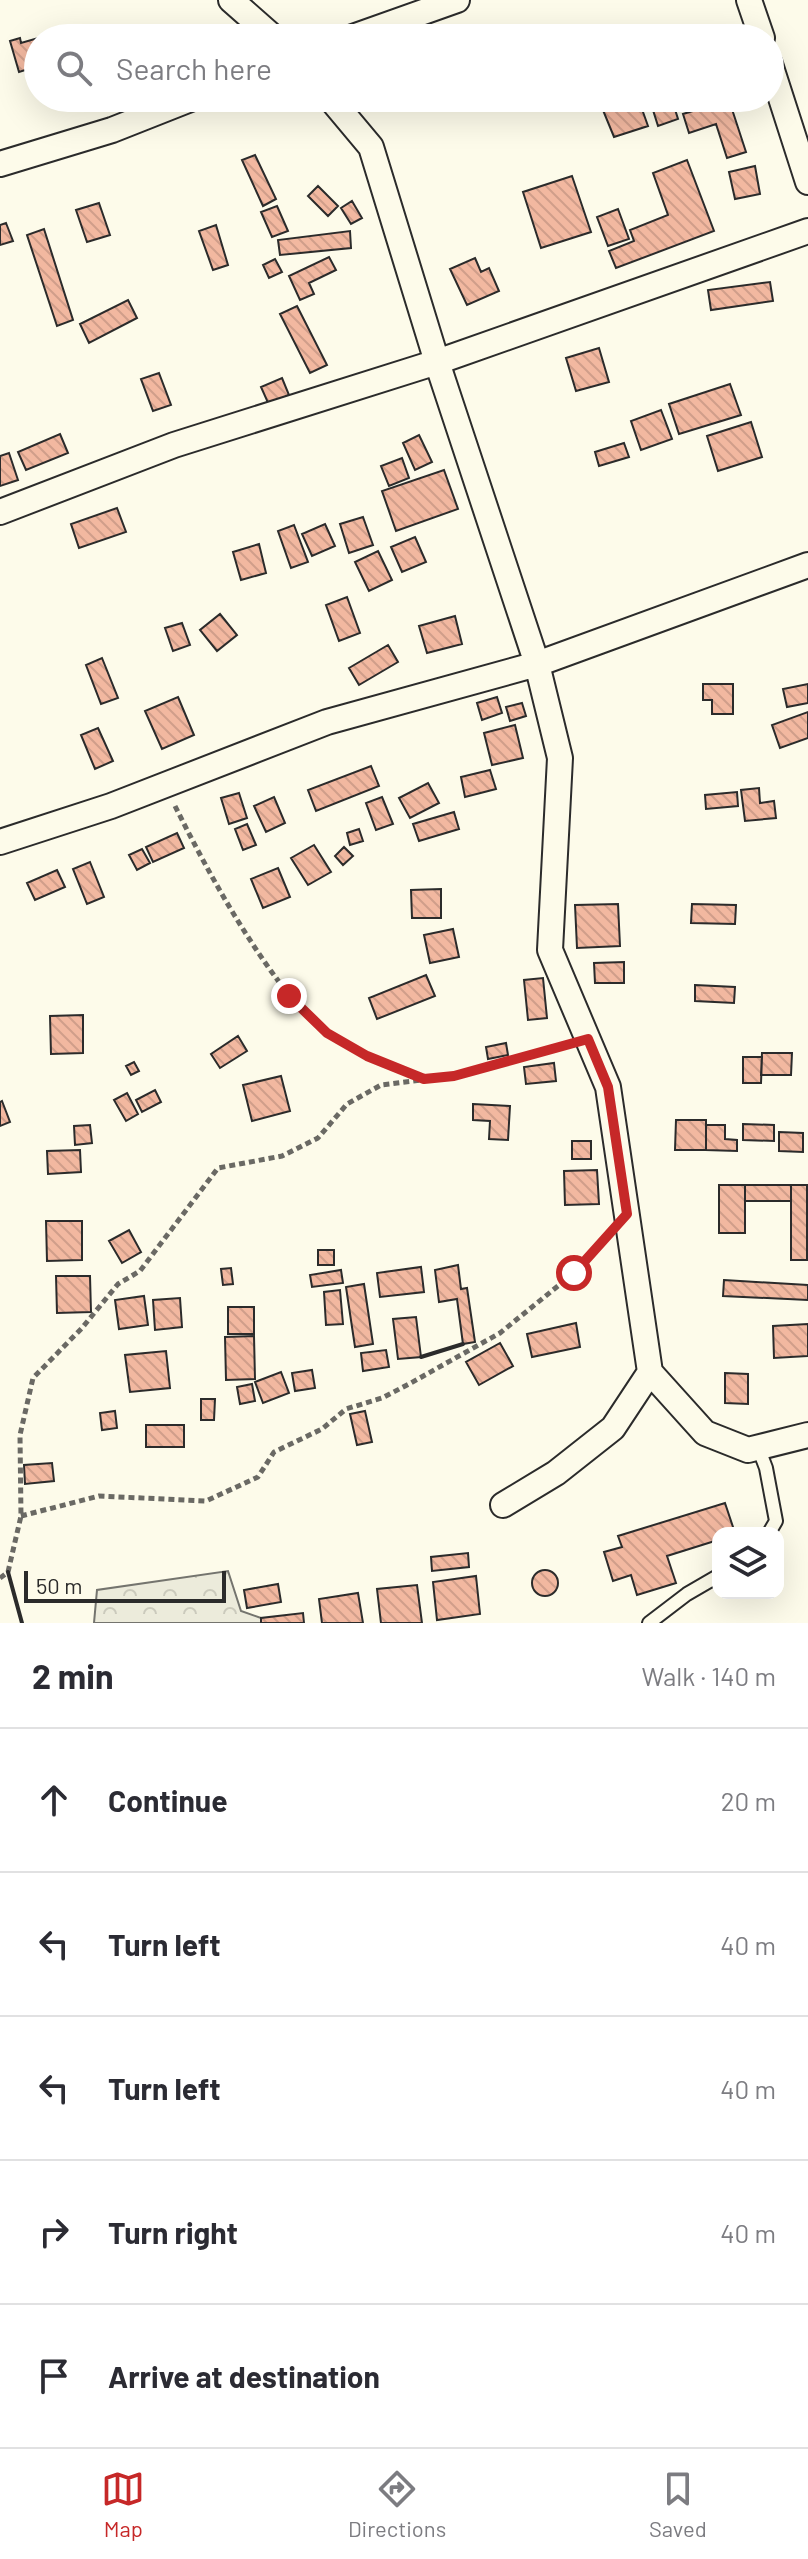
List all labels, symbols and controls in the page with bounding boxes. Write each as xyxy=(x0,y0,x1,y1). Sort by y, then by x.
search box xyxy=(24,24,784,112)
icon: search xyxy=(52,46,96,90)
text: Search here xyxy=(116,50,272,86)
route end xyxy=(271,978,307,1014)
route start xyxy=(556,1255,592,1291)
map controls xyxy=(712,1527,784,1599)
button: layers xyxy=(712,1527,784,1599)
scale bar xyxy=(24,1567,226,1603)
text: 50 m xyxy=(36,1572,82,1598)
text: 2 min xyxy=(32,1655,114,1696)
text: Walk · 140 m xyxy=(641,1660,776,1691)
icon: ahead xyxy=(32,1778,76,1822)
text: Continue xyxy=(108,1782,228,1818)
text: 20 m xyxy=(721,1785,776,1816)
icon: left xyxy=(32,1922,76,1966)
text: Turn left xyxy=(108,1926,221,1962)
text: 40 m xyxy=(720,1929,776,1960)
icon: left xyxy=(32,2066,76,2110)
text: Turn left xyxy=(108,2070,221,2106)
text: 40 m xyxy=(720,2073,776,2104)
icon: right xyxy=(32,2210,76,2254)
text: Turn right xyxy=(108,2214,238,2250)
text: 40 m xyxy=(720,2217,776,2248)
icon: arrive xyxy=(32,2354,76,2398)
text: Arrive at destination xyxy=(108,2358,380,2394)
tab: Map xyxy=(101,2467,145,2541)
tab: Directions xyxy=(348,2467,446,2541)
tab: Saved xyxy=(649,2467,707,2541)

